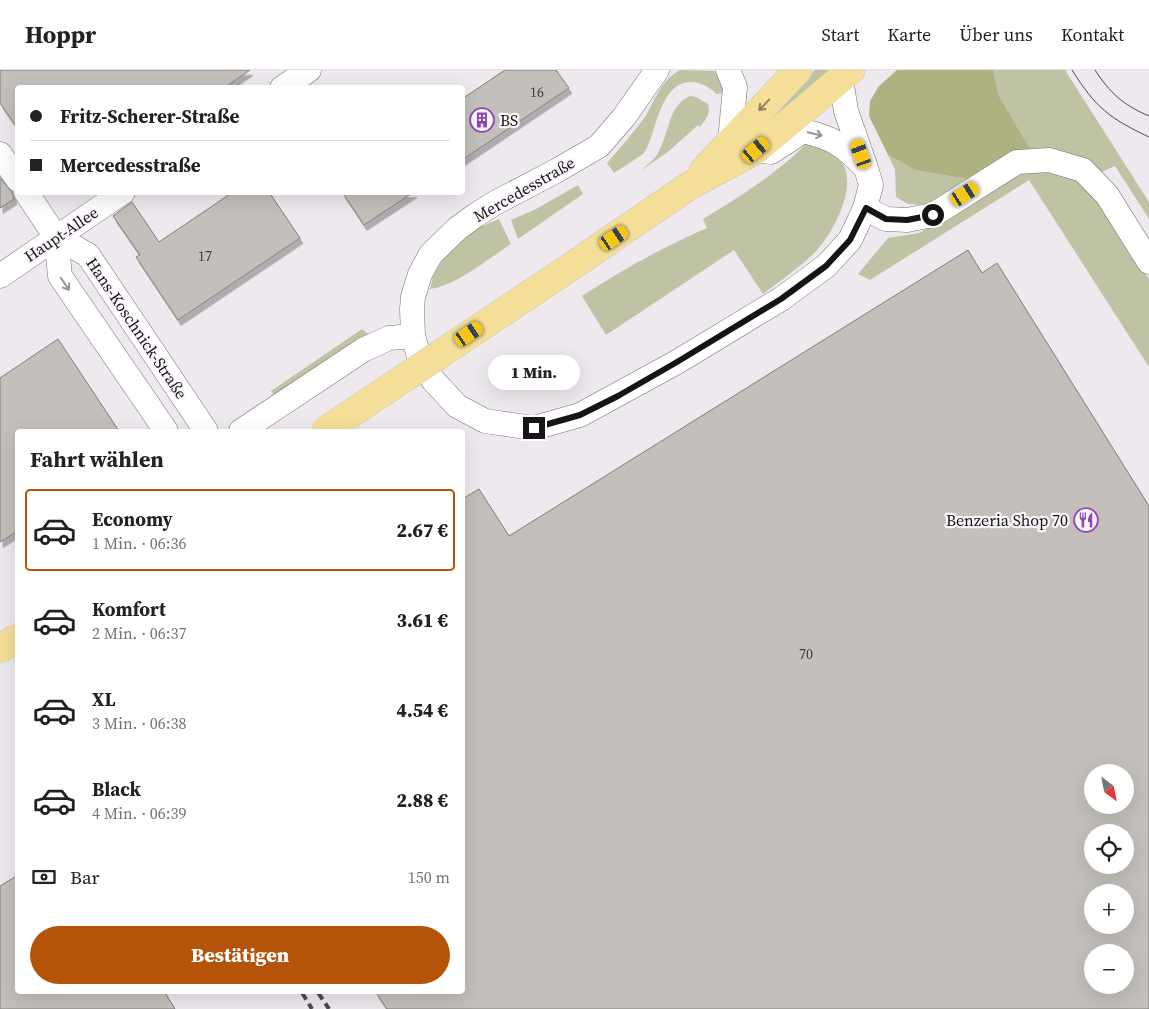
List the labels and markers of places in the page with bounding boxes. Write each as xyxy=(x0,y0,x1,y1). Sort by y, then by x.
building icon: BS xyxy=(469,107,495,133)
place label: BS xyxy=(500,109,518,131)
restaurant icon: Benzeria Shop 70 xyxy=(1073,507,1099,533)
place label: Benzeria Shop 70 xyxy=(946,509,1068,531)

